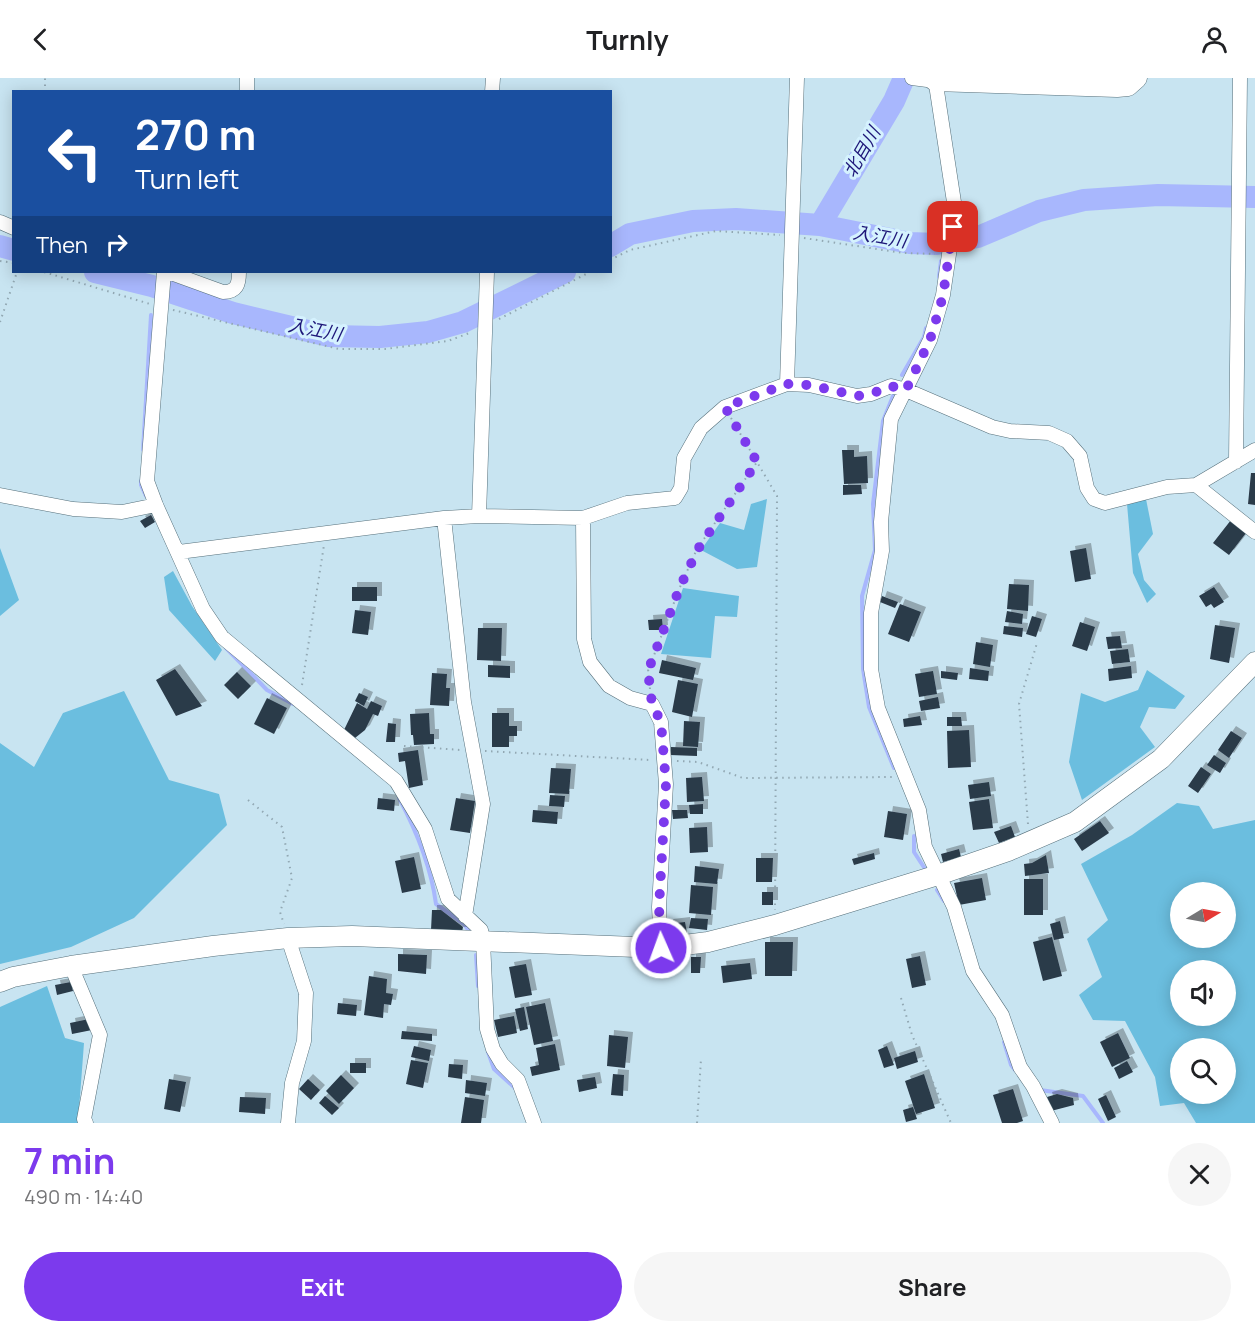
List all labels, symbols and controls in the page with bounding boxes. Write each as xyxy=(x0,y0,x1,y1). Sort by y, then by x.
text: Turnly xyxy=(586,21,669,58)
icon: back xyxy=(24,23,57,56)
icon: person xyxy=(1198,23,1231,56)
text: 270 m xyxy=(135,105,256,163)
icon: left xyxy=(36,114,114,192)
water label: 北目川 xyxy=(837,120,886,181)
text: Turn left xyxy=(135,160,239,197)
pin xyxy=(927,201,978,252)
icon: arrive xyxy=(936,210,969,243)
water label: 入江川 xyxy=(852,220,911,253)
icon: right xyxy=(100,228,133,261)
text: Then xyxy=(36,230,88,260)
water label: 入江川 xyxy=(286,312,346,346)
north arrow xyxy=(1170,882,1236,948)
map controls xyxy=(1170,882,1236,1104)
position arrow xyxy=(629,916,693,980)
button: sound xyxy=(1170,960,1236,1026)
button: search xyxy=(1170,1038,1236,1104)
text: 7 min xyxy=(24,1136,115,1185)
button: close xyxy=(1168,1143,1231,1206)
text: 490 m · 14:40 xyxy=(24,1183,143,1210)
button: Exit xyxy=(24,1252,622,1321)
button: Share xyxy=(634,1252,1231,1321)

